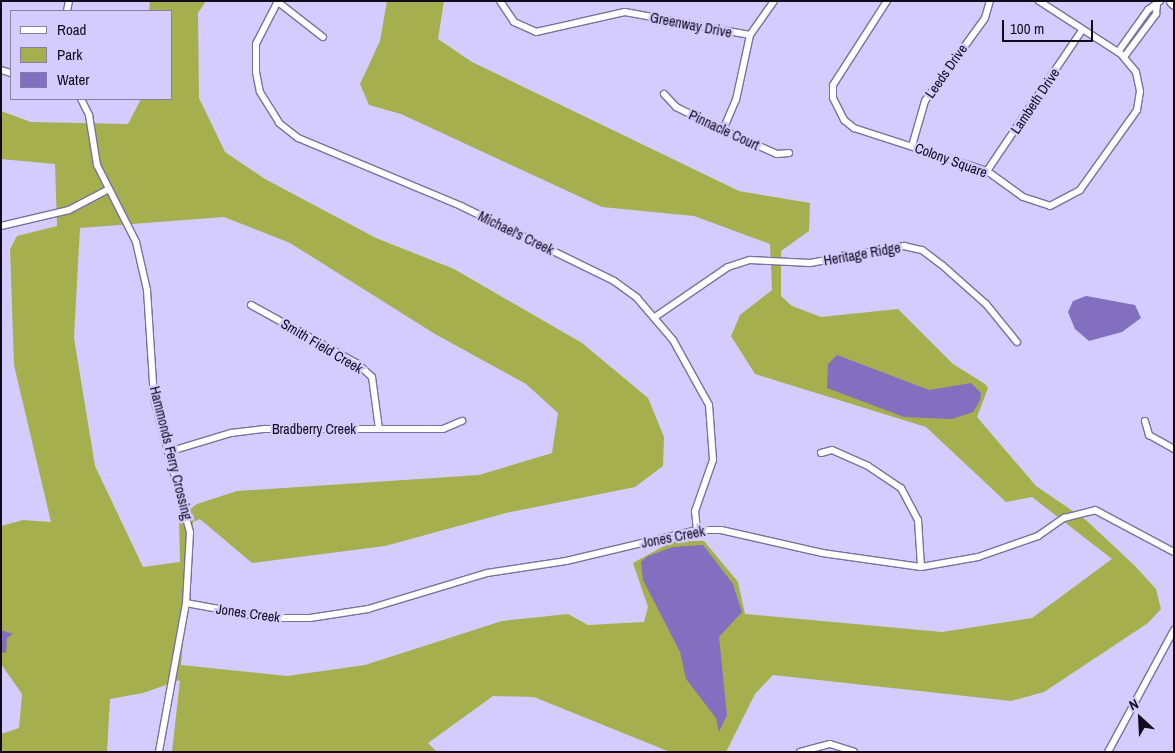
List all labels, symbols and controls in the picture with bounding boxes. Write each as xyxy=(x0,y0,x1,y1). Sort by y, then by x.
street label: Greenway Drive xyxy=(649,9,733,41)
legend xyxy=(10,10,172,100)
scale bar xyxy=(1005,10,1096,42)
text: 100 m xyxy=(1010,18,1044,39)
text: Road xyxy=(57,19,86,40)
street label: Leeds Drive xyxy=(921,41,971,101)
text: Park xyxy=(57,44,82,65)
street label: Lambeth Drive xyxy=(1007,65,1063,137)
text: Water xyxy=(57,69,89,90)
street label: Pinnacle Court xyxy=(686,106,762,154)
street label: Colony Square xyxy=(912,139,990,181)
street label: Michael's Creek xyxy=(475,207,557,259)
street label: Heritage Ridge xyxy=(822,239,902,269)
street label: Smith Field Creek xyxy=(278,315,366,377)
street label: Hammonds Ferry Crossing xyxy=(146,384,196,522)
street label: Bradberry Creek xyxy=(272,421,356,437)
street label: Jones Creek xyxy=(640,523,706,551)
street label: Jones Creek xyxy=(215,600,281,626)
north arrow xyxy=(1115,693,1165,743)
text: N xyxy=(1126,694,1141,714)

